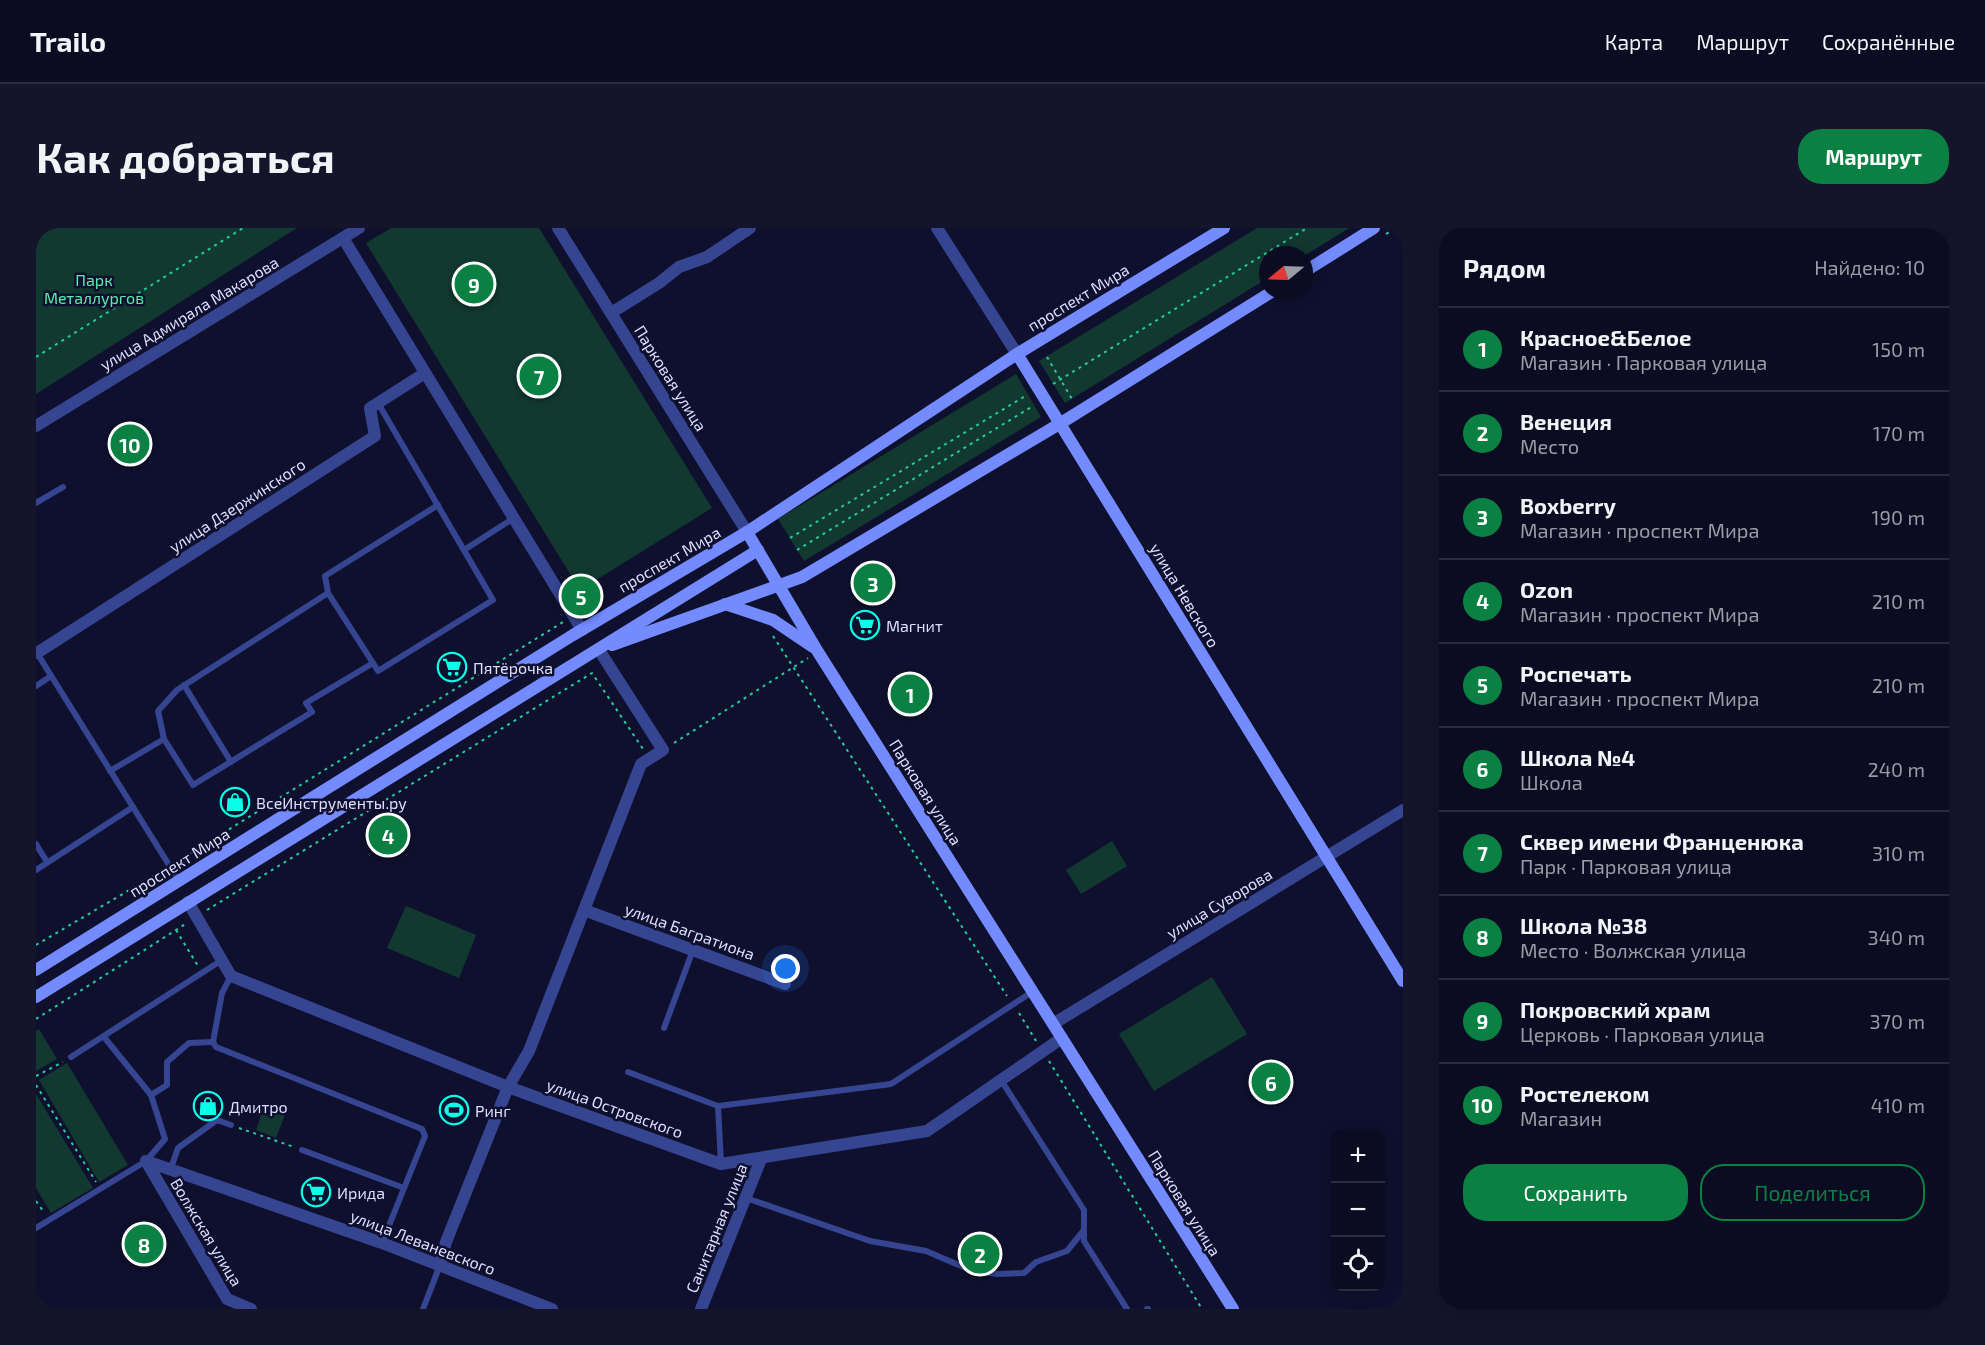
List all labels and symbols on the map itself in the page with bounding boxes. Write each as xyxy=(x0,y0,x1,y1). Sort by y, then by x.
north arrow xyxy=(1259,246,1313,300)
street label: улица Адмирала Макарова xyxy=(96,252,282,375)
street label: проспект Мира xyxy=(1024,259,1132,335)
pin: 9 xyxy=(454,262,494,306)
park label: Парк Металлургов xyxy=(44,270,144,308)
street label: Парковая улица xyxy=(630,322,711,435)
pin: 7 xyxy=(520,354,558,398)
pin: 10 xyxy=(110,422,149,466)
street label: улица Дзержинского xyxy=(165,454,309,557)
street label: проспект Мира xyxy=(614,522,724,596)
street label: улица Невского xyxy=(1146,539,1224,651)
pin: 3 xyxy=(854,560,892,606)
pin: 5 xyxy=(562,574,600,619)
supermarket icon: Магнит xyxy=(849,609,881,641)
place label: Магнит xyxy=(886,616,943,635)
supermarket icon: Пятёрочка xyxy=(436,651,468,683)
place label: Пятёрочка xyxy=(473,658,553,677)
pin: 1 xyxy=(890,672,930,716)
street label: Парковая улица xyxy=(885,736,966,849)
shop icon: ВсеИнструменты.ру xyxy=(219,786,251,818)
place label: ВсеИнструменты.ру xyxy=(256,793,407,813)
pin: 4 xyxy=(368,812,408,858)
street label: проспект Мира xyxy=(125,823,233,901)
street label: улица Суворова xyxy=(1163,864,1276,943)
street label: улица Багратиона xyxy=(622,899,758,964)
your location xyxy=(771,954,800,983)
pin: 6 xyxy=(1252,1060,1290,1104)
street label: улица Островского xyxy=(544,1074,686,1142)
shop icon: Дмитро xyxy=(192,1090,224,1122)
sports icon: Ринг xyxy=(438,1094,470,1126)
place label: Дмитро xyxy=(229,1097,288,1116)
place label: Ринг xyxy=(475,1101,511,1120)
street label: Парковая улица xyxy=(1144,1147,1225,1260)
street label: Санитарная улица xyxy=(681,1161,752,1296)
street label: Волжская улица xyxy=(166,1175,247,1290)
supermarket icon: Ирида xyxy=(300,1176,332,1208)
place label: Ирида xyxy=(337,1183,385,1202)
street label: улица Леваневского xyxy=(347,1206,498,1279)
pin: 8 xyxy=(124,1222,164,1266)
pin: 2 xyxy=(960,1232,1000,1276)

